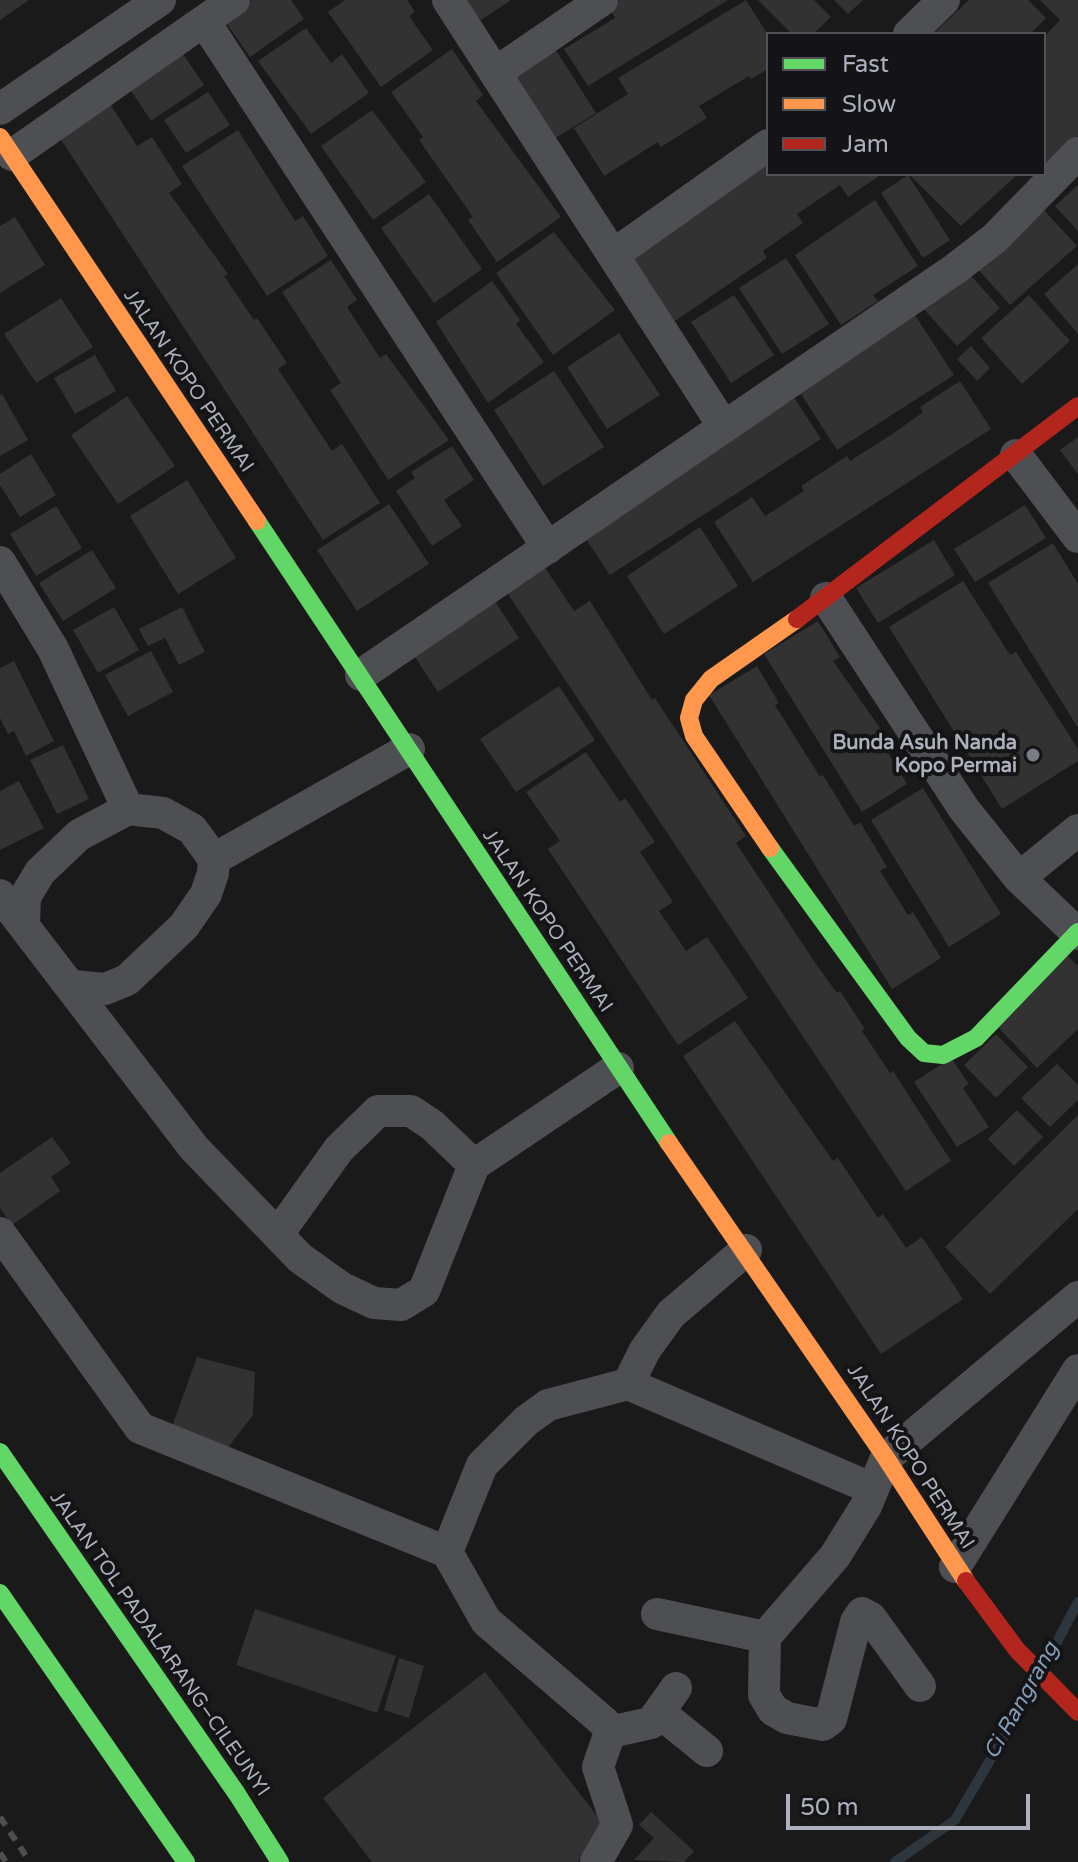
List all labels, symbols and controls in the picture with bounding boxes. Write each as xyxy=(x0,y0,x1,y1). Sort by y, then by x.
legend xyxy=(766,32,1046,176)
text: Fast xyxy=(842,50,889,79)
text: Slow xyxy=(842,90,896,119)
text: Jam xyxy=(842,130,889,159)
street label: JALAN KOPO PERMAI xyxy=(118,285,258,477)
place label: Bunda Asuh Nanda Kopo Permai xyxy=(832,732,1017,779)
marker: Bunda Asuh Nanda Kopo Permai xyxy=(1024,746,1042,764)
street label: JALAN KOPO PERMAI xyxy=(477,825,617,1017)
street label: JALAN KOPO PERMAI xyxy=(841,1360,979,1554)
street label: JALAN TOL PADALARANG–CILEUNYI xyxy=(44,1487,274,1801)
water label: Ci Rangrang xyxy=(979,1638,1065,1764)
scale bar xyxy=(790,1778,1034,1828)
text: 50 m xyxy=(800,1793,858,1822)

